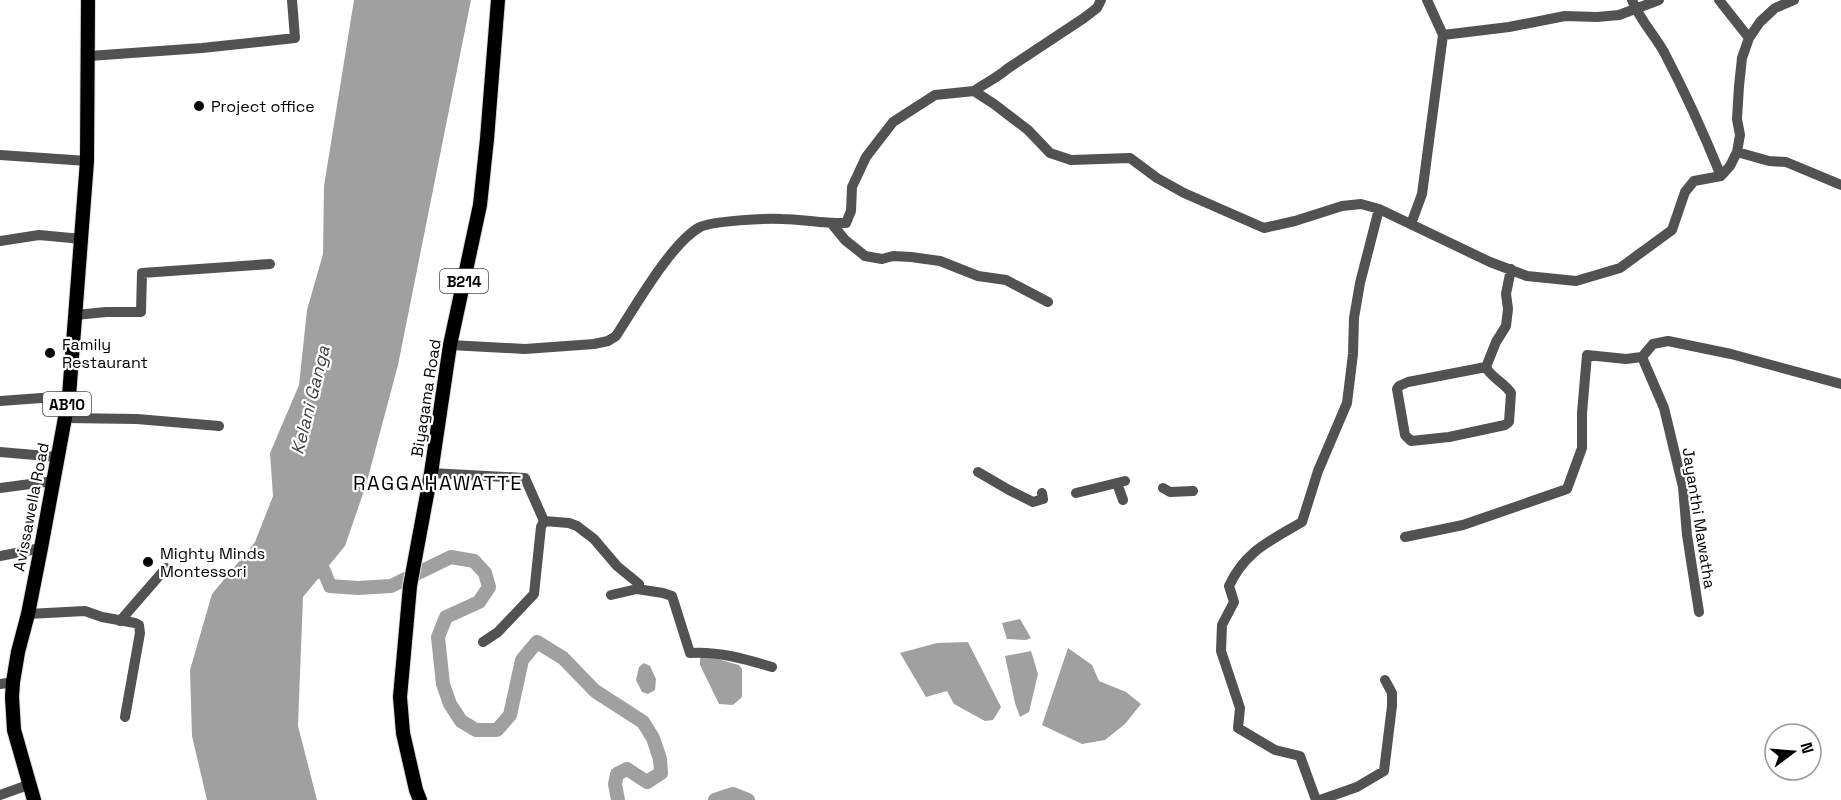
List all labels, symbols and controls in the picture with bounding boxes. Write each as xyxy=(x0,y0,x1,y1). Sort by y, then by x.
place label: Project office xyxy=(211,96,315,117)
marker: Project office xyxy=(192,99,206,113)
road number: B214 xyxy=(440,269,488,293)
place label: Family Restaurant xyxy=(62,334,148,373)
street label: Biyagama Road xyxy=(406,338,446,458)
water label: Kelani Ganga xyxy=(285,343,335,457)
marker: Family Restaurant xyxy=(43,346,57,360)
road number: AB10 xyxy=(43,392,91,416)
street label: Avissawella Road xyxy=(8,441,54,573)
street label: Jayanthi Mawatha xyxy=(1677,446,1721,590)
district label: RAGGAHAWATTE xyxy=(353,470,523,496)
place label: Mighty Minds Montessori xyxy=(160,543,265,582)
marker: Mighty Minds Montessori xyxy=(141,555,155,569)
north arrow xyxy=(1763,722,1823,782)
text: N xyxy=(1795,740,1819,756)

